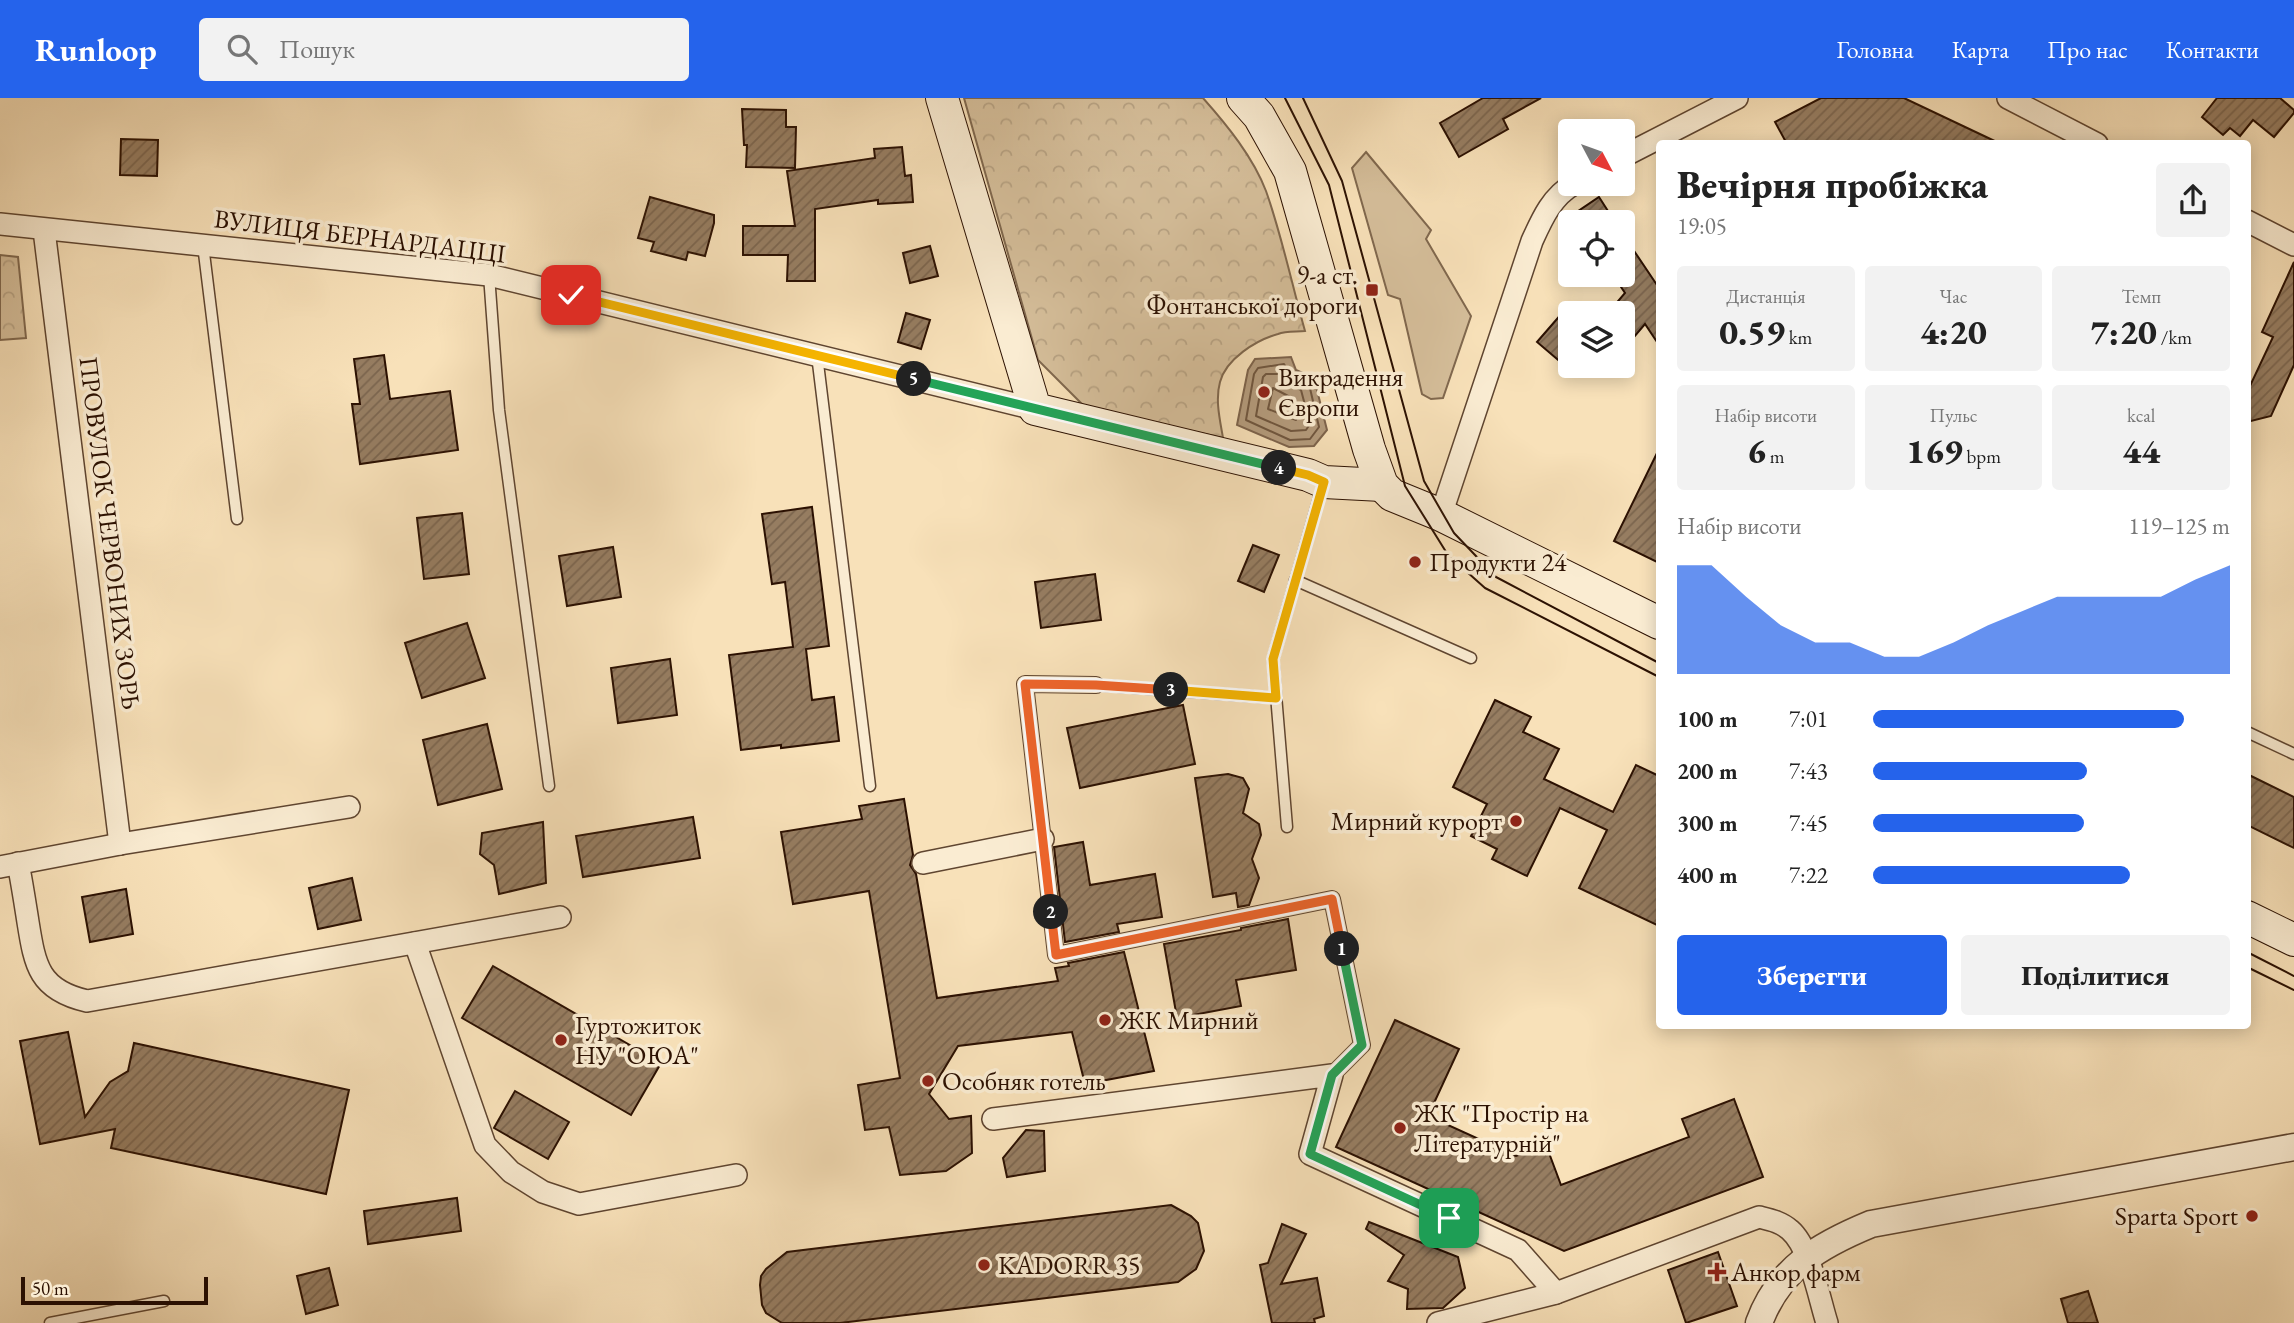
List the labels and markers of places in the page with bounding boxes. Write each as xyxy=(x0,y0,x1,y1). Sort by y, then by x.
place label: 9-а ст. Фонтанської дороги xyxy=(1147,258,1358,322)
pin xyxy=(541,265,601,325)
marker: 9-а ст. Фонтанської дороги xyxy=(1364,282,1380,298)
place label: Викрадення Європи xyxy=(1278,360,1403,424)
pin: 5 xyxy=(897,362,932,396)
marker: Викрадення Європи xyxy=(1256,384,1272,400)
pin: 4 xyxy=(1262,450,1296,486)
place label: Продукти 24 xyxy=(1429,545,1567,579)
marker: Продукти 24 xyxy=(1407,554,1423,570)
pin: 3 xyxy=(1154,672,1188,708)
place label: Мирний курорт xyxy=(1331,804,1502,838)
marker: Мирний курорт xyxy=(1508,813,1524,829)
pin: 2 xyxy=(1034,894,1068,930)
pin: 1 xyxy=(1324,932,1360,966)
place label: ЖК Мирний xyxy=(1118,1003,1259,1037)
place label: Гуртожиток НУ "ОЮА" xyxy=(575,1008,702,1072)
marker: ЖК Мирний xyxy=(1097,1012,1113,1028)
marker: Гуртожиток НУ "ОЮА" xyxy=(553,1032,569,1048)
place label: Особняк готель xyxy=(942,1064,1106,1098)
marker: Особняк готель xyxy=(920,1073,936,1089)
place label: ЖК "Простір на Літературній" xyxy=(1413,1096,1589,1160)
marker: ЖК "Простір на Літературній" xyxy=(1392,1120,1408,1136)
pin xyxy=(1419,1188,1479,1248)
place label: Sparta Sport xyxy=(2115,1199,2238,1233)
marker: Sparta Sport xyxy=(2244,1208,2260,1224)
place label: KADORR 35 xyxy=(998,1248,1140,1282)
place label: Анкор фарм xyxy=(1730,1255,1861,1289)
marker: KADORR 35 xyxy=(976,1257,992,1273)
marker: Анкор фарм xyxy=(1709,1264,1725,1280)

